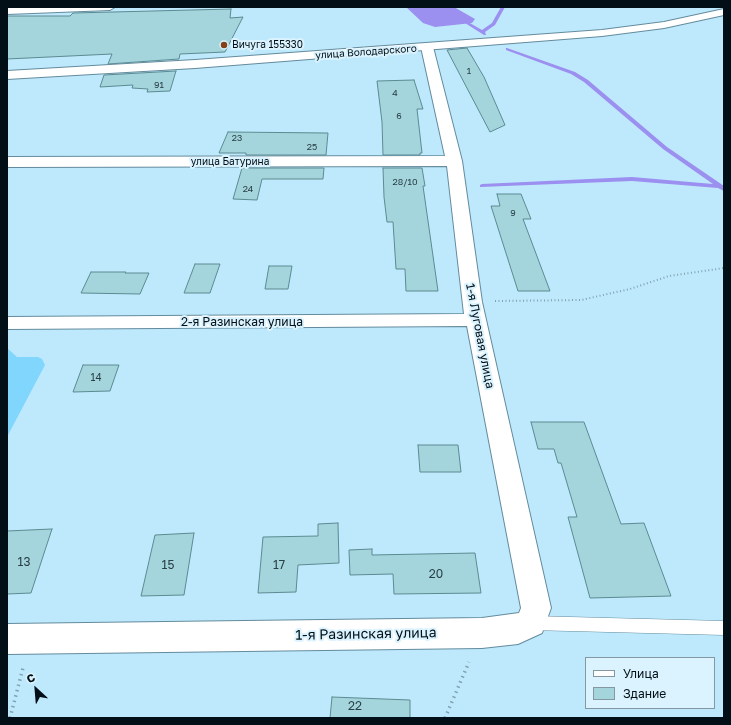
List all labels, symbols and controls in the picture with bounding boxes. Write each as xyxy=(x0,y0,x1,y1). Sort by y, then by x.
place label: Вичуга 155330 xyxy=(232,39,303,51)
marker: Вичуга 155330 xyxy=(219,40,229,50)
street label: улица Володарского xyxy=(315,42,417,62)
house number: 1 xyxy=(467,66,471,76)
house number: 91 xyxy=(154,80,164,90)
house number: 4 xyxy=(392,88,398,98)
house number: 6 xyxy=(396,111,402,121)
house number: 23 xyxy=(232,133,242,143)
house number: 25 xyxy=(307,142,317,152)
street label: улица Батурина xyxy=(191,156,269,168)
house number: 28/10 xyxy=(393,177,417,187)
house number: 24 xyxy=(243,184,253,194)
house number: 9 xyxy=(510,208,516,218)
street label: 1-я Луговая улица xyxy=(463,282,497,390)
street label: 2-я Разинская улица xyxy=(181,315,303,329)
house number: 14 xyxy=(91,372,101,384)
house number: 13 xyxy=(18,555,30,569)
house number: 15 xyxy=(162,558,174,572)
house number: 17 xyxy=(273,558,285,572)
house number: 20 xyxy=(429,567,443,581)
street label: 1-я Разинская улица xyxy=(295,624,437,644)
legend xyxy=(585,657,715,709)
text: Улица xyxy=(623,666,659,681)
north arrow xyxy=(16,669,56,709)
text: С xyxy=(24,670,37,685)
text: Здание xyxy=(623,686,666,701)
house number: 22 xyxy=(348,699,362,713)

